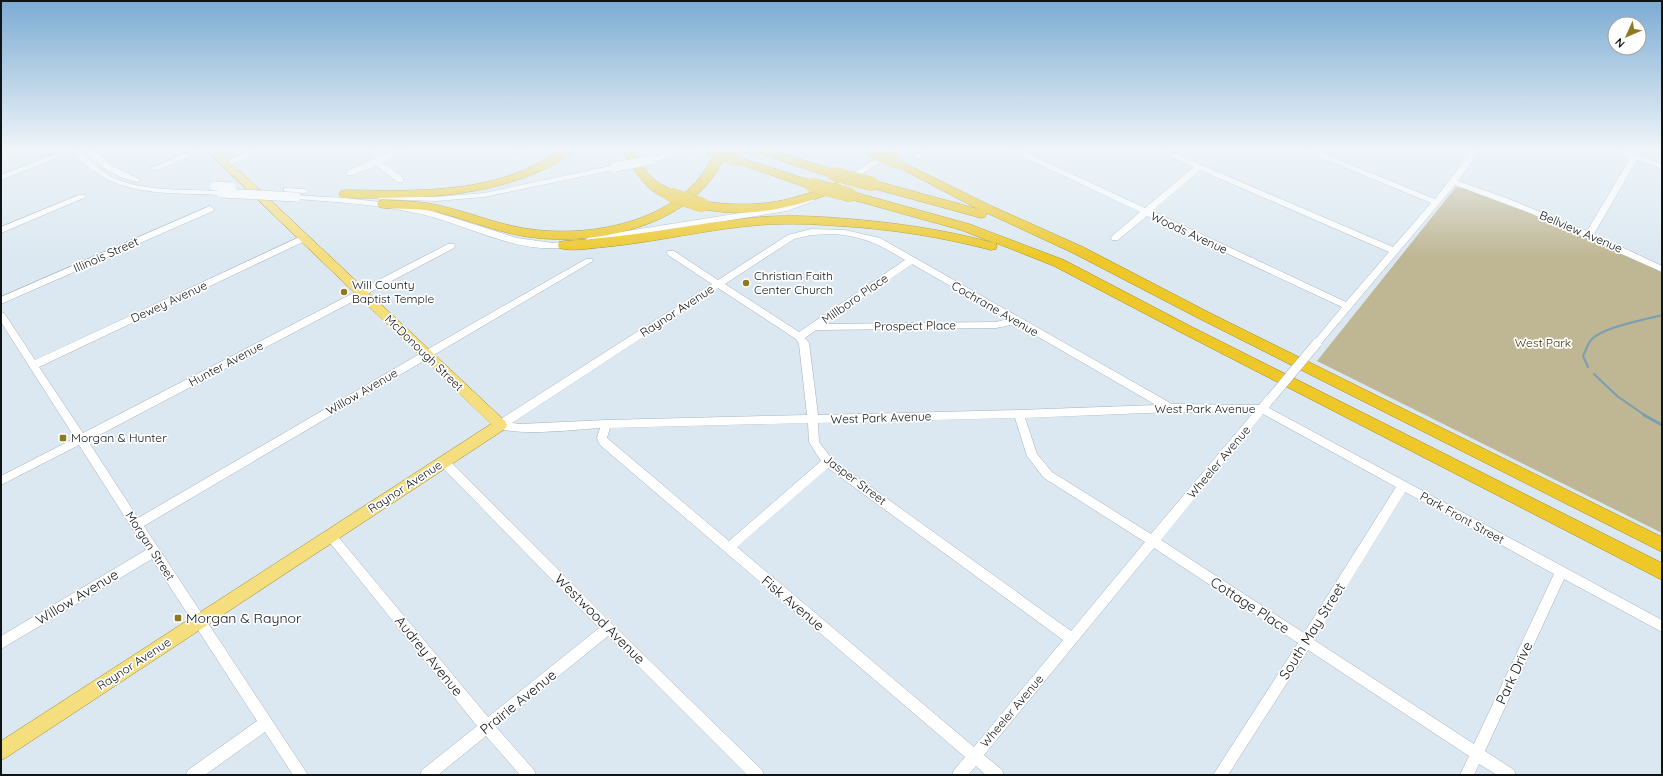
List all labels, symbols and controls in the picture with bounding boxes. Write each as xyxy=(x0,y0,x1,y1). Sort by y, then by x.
north arrow xyxy=(1607,16,1647,56)
text: N xyxy=(1612,35,1628,51)
street label: Bellview Avenue xyxy=(1537,207,1625,256)
street label: Woods Avenue xyxy=(1148,208,1230,257)
street label: Illinois Street xyxy=(71,234,141,276)
place label: Christian Faith Center Church xyxy=(754,268,833,297)
street label: Millboro Place xyxy=(819,270,891,327)
street label: Dewey Avenue xyxy=(128,277,209,326)
place label: Will County Baptist Temple xyxy=(352,277,434,306)
marker: Christian Faith Center Church xyxy=(741,278,751,288)
street label: Cochrane Avenue xyxy=(949,278,1042,340)
street label: Raynor Avenue xyxy=(637,281,717,340)
marker: Will County Baptist Temple xyxy=(339,287,349,297)
street label: McDonough Street xyxy=(382,311,467,394)
street label: Prospect Place xyxy=(874,317,956,334)
park label: West Park xyxy=(1515,335,1571,350)
street label: Hunter Avenue xyxy=(186,338,266,389)
street label: Willow Avenue xyxy=(323,365,400,418)
street label: West Park Avenue xyxy=(1155,401,1256,416)
street label: West Park Avenue xyxy=(830,408,932,427)
street label: Wheeler Avenue xyxy=(1184,422,1254,501)
place label: Morgan & Hunter xyxy=(71,430,167,445)
marker: Morgan & Hunter xyxy=(58,433,68,443)
street label: Jasper Street xyxy=(821,451,890,508)
street label: Raynor Avenue xyxy=(365,457,445,516)
street label: Park Front Street xyxy=(1417,488,1507,547)
street label: Morgan Street xyxy=(123,508,178,583)
street label: Willow Avenue xyxy=(32,565,122,629)
street label: Westwood Avenue xyxy=(551,570,649,668)
street label: Fisk Avenue xyxy=(758,571,828,635)
street label: Cottage Place xyxy=(1207,573,1293,637)
street label: South May Street xyxy=(1275,579,1349,683)
place label: Morgan & Raynor xyxy=(186,609,302,627)
street label: Audrey Avenue xyxy=(391,612,467,700)
marker: Morgan & Raynor xyxy=(173,613,183,623)
street label: Raynor Avenue xyxy=(94,634,174,693)
street label: Park Drive xyxy=(1492,639,1536,707)
street label: Prairie Avenue xyxy=(476,666,560,738)
street label: Wheeler Avenue xyxy=(977,671,1047,750)

